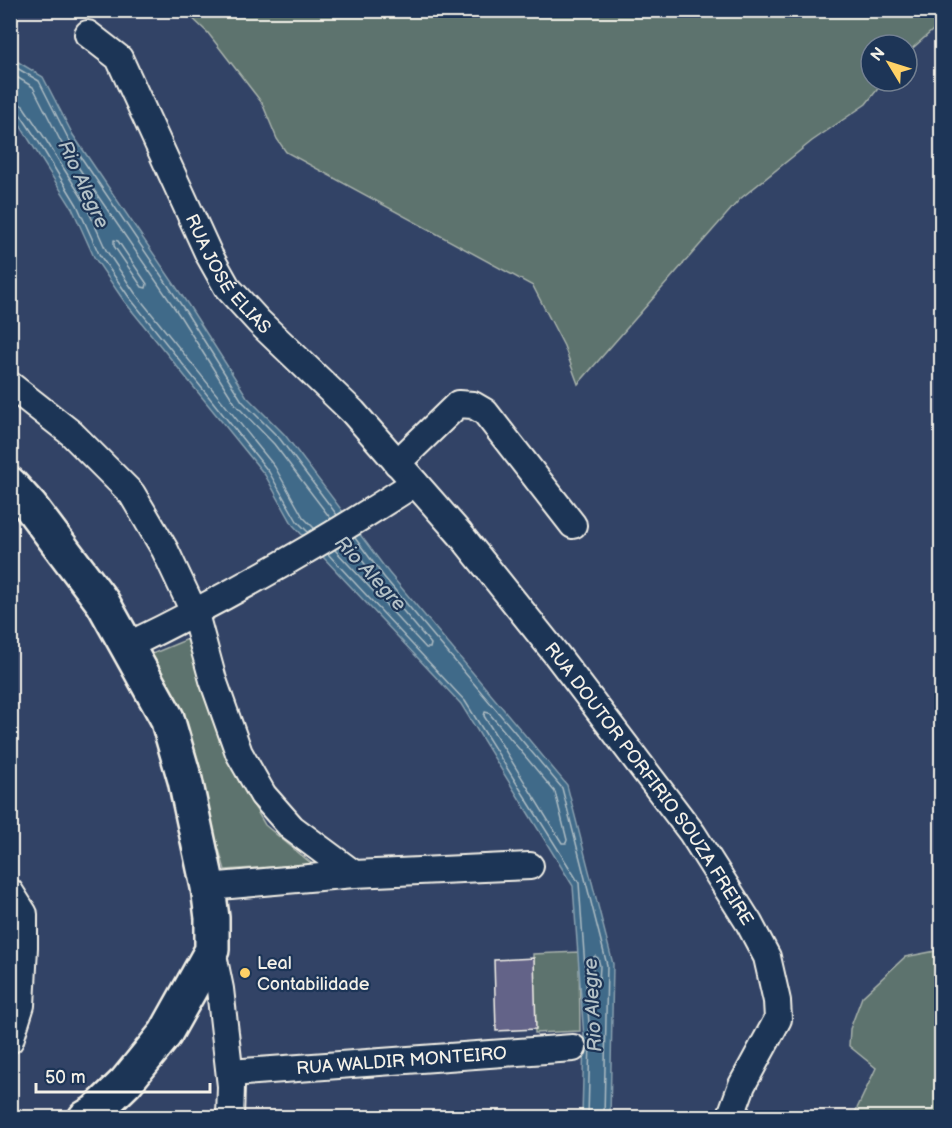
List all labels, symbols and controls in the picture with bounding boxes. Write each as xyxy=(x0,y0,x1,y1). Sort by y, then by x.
north arrow xyxy=(859,33,919,93)
text: N xyxy=(867,44,890,65)
water label: Rio Alegre xyxy=(52,137,114,233)
street label: RUA JOSÉ ELIAS xyxy=(181,211,275,339)
water label: Rio Alegre xyxy=(329,531,411,617)
street label: RUA DOUTOR PORFIRIO SOUZA FREIRE xyxy=(540,639,758,929)
place label: Leal Contabilidade xyxy=(257,953,370,995)
water label: Rio Alegre xyxy=(579,957,607,1053)
marker: Leal Contabilidade xyxy=(238,966,252,980)
street label: RUA WALDIR MONTEIRO xyxy=(296,1043,508,1079)
scale bar xyxy=(36,1056,210,1094)
text: 50 m xyxy=(45,1067,86,1088)

